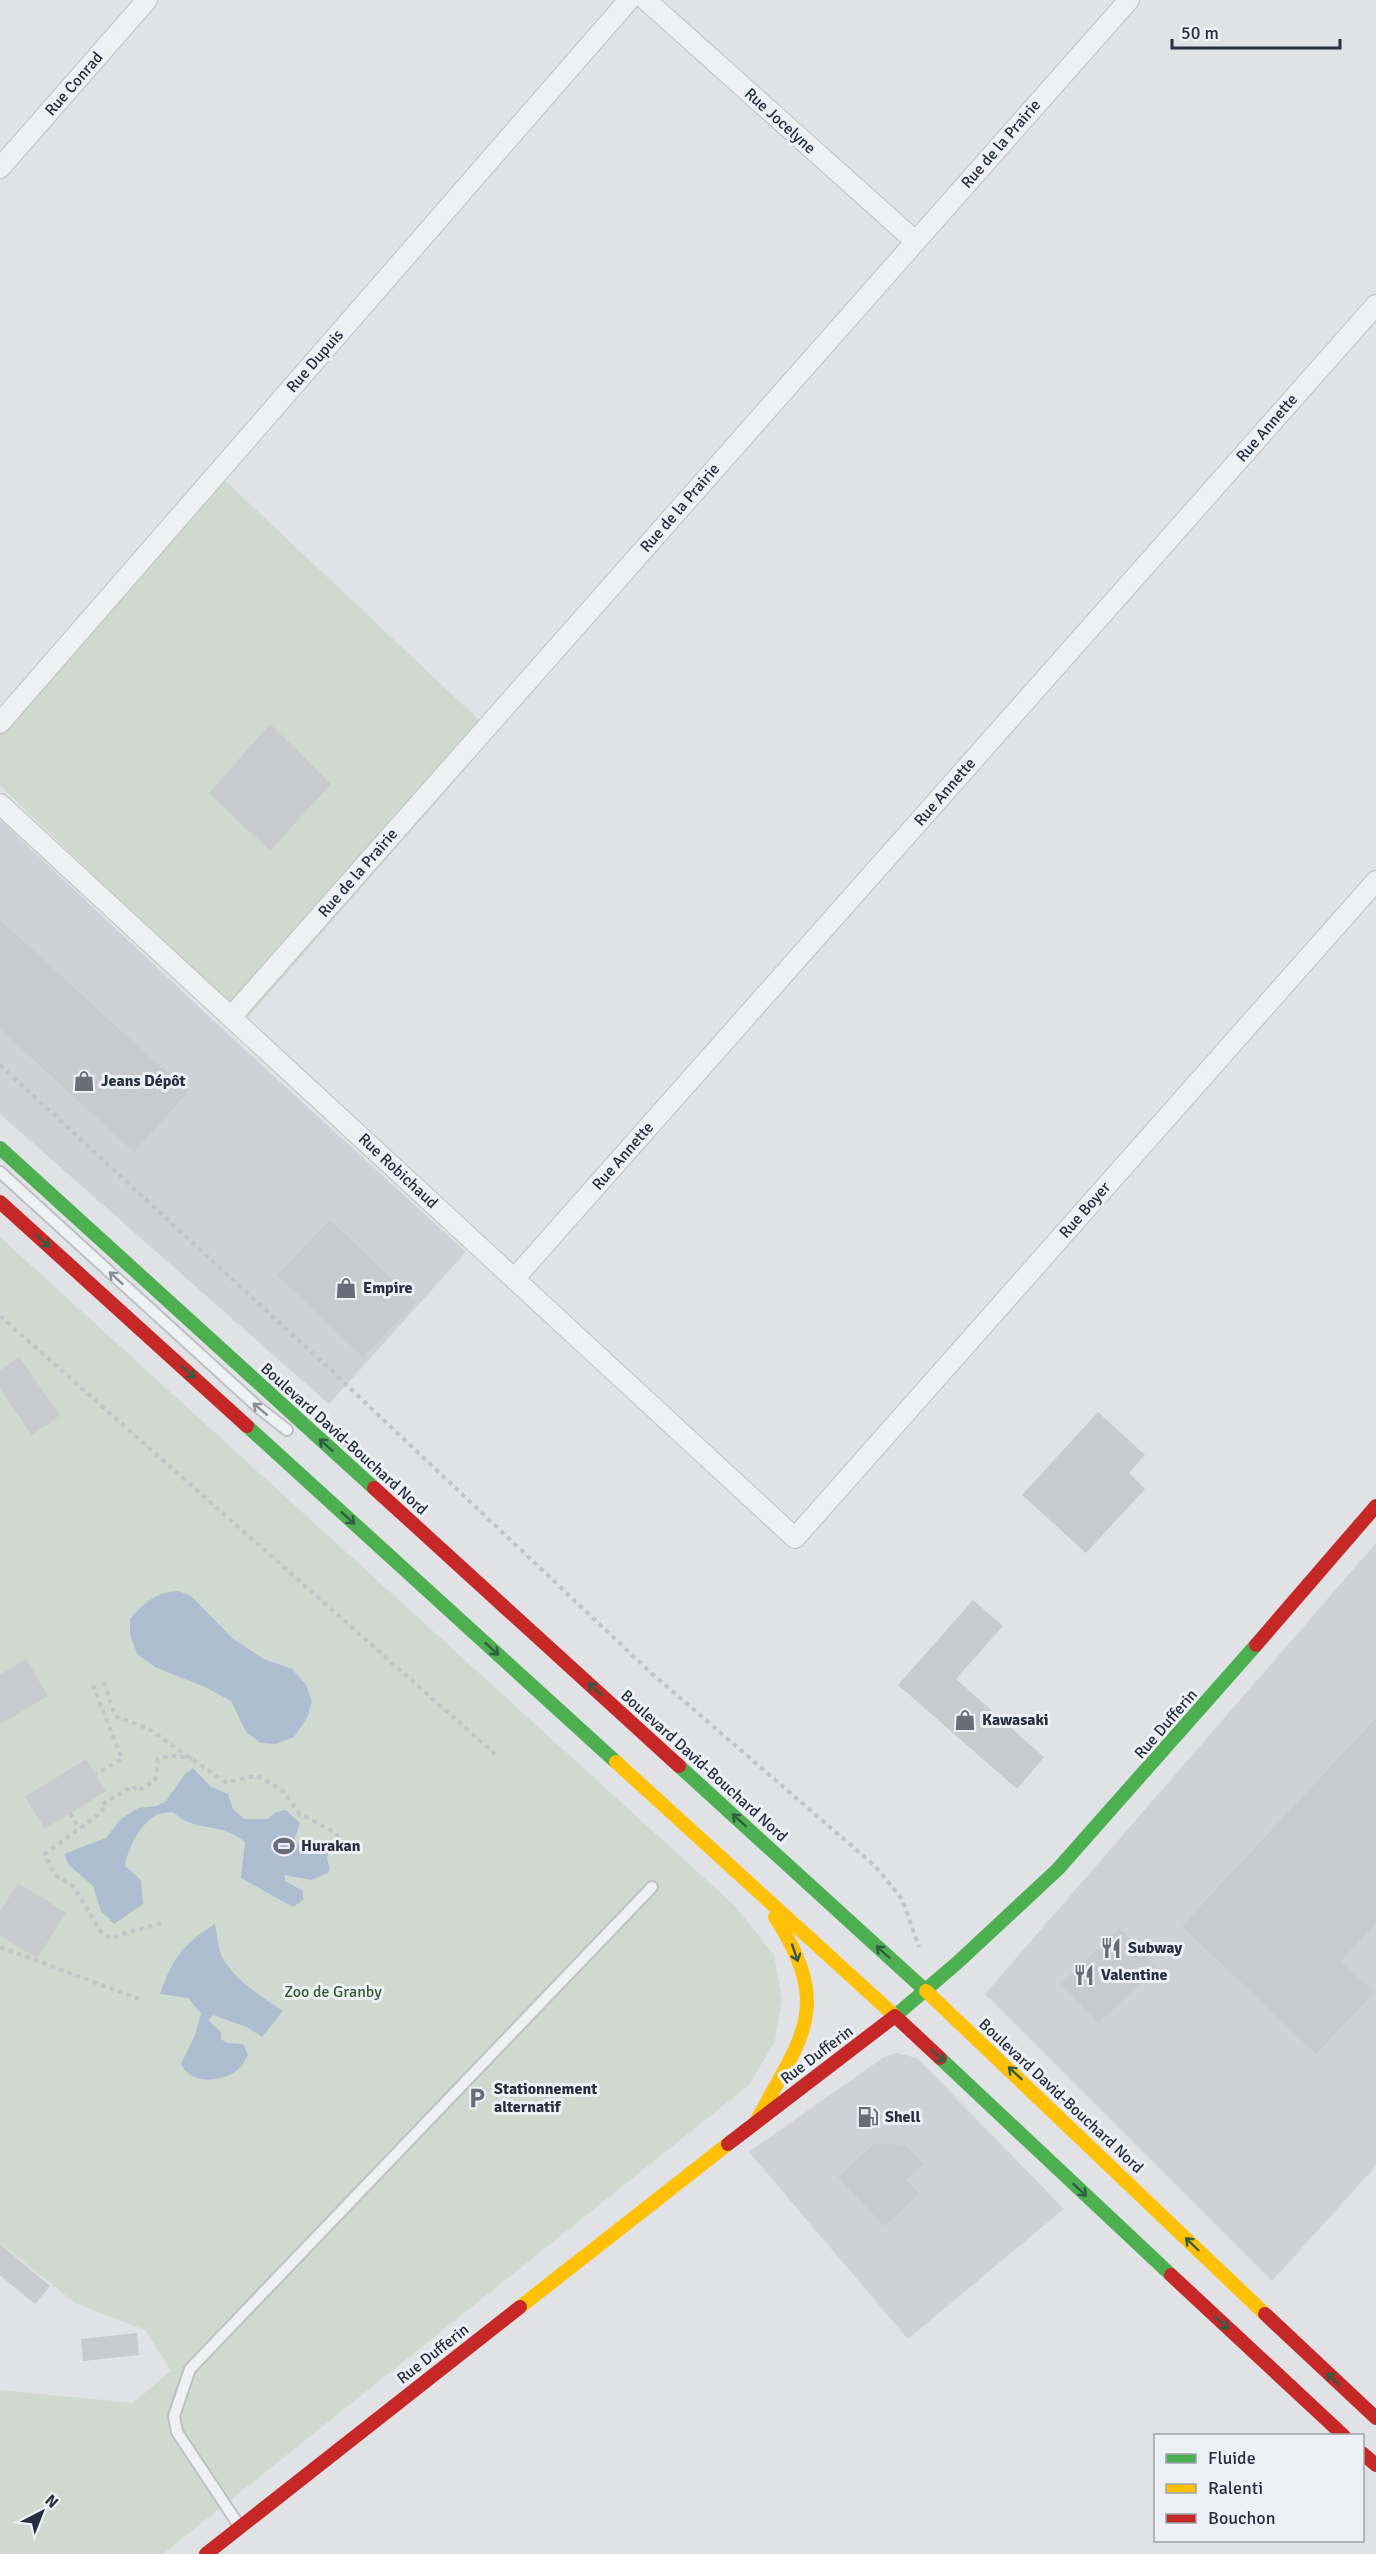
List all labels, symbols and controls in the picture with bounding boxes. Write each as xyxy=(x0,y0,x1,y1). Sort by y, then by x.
scale bar xyxy=(1172,12,1340,50)
text: 50 m xyxy=(1181,22,1219,44)
street label: Rue Conrad xyxy=(41,48,107,120)
street label: Rue Jocelyne xyxy=(740,84,820,158)
street label: Rue de la Prairie xyxy=(957,95,1045,193)
street label: Rue Dupuis xyxy=(282,325,348,397)
street label: Rue Annette xyxy=(1232,390,1302,466)
street label: Rue de la Prairie xyxy=(636,459,724,557)
street label: Rue Annette xyxy=(910,754,980,830)
street label: Rue de la Prairie xyxy=(314,824,402,922)
shop icon: Jeans Dépôt xyxy=(72,1069,96,1093)
place label: Jeans Dépôt xyxy=(101,1071,186,1091)
street label: Rue Annette xyxy=(588,1118,658,1194)
street label: Rue Robichaud xyxy=(354,1129,442,1213)
street label: Rue Boyer xyxy=(1055,1178,1115,1242)
one-way arrow xyxy=(36,1234,51,1248)
one-way arrow xyxy=(108,1271,123,1285)
shop icon: Empire xyxy=(334,1276,358,1300)
place label: Empire xyxy=(363,1278,413,1298)
street label: Boulevard David-Bouchard Nord xyxy=(256,1359,432,1519)
one-way arrow xyxy=(180,1365,195,1379)
one-way arrow xyxy=(253,1402,268,1416)
one-way arrow xyxy=(319,1438,334,1452)
one-way arrow xyxy=(340,1511,355,1525)
one-way arrow xyxy=(484,1642,499,1656)
one-way arrow xyxy=(588,1682,603,1696)
street label: Rue Dufferin xyxy=(1130,1685,1202,1763)
street label: Boulevard David-Bouchard Nord xyxy=(616,1686,792,1846)
shop icon: Kawasaki xyxy=(953,1708,977,1732)
place label: Kawasaki xyxy=(982,1710,1049,1730)
one-way arrow xyxy=(732,1813,747,1827)
sports icon: Hurakan xyxy=(272,1834,296,1858)
place label: Hurakan xyxy=(301,1836,361,1856)
restaurant icon: Subway xyxy=(1099,1936,1123,1960)
place label: Subway xyxy=(1128,1938,1182,1958)
one-way arrow xyxy=(791,1943,802,1962)
one-way arrow xyxy=(876,1945,891,1959)
restaurant icon: Valentine xyxy=(1072,1963,1096,1987)
place label: Valentine xyxy=(1101,1965,1167,1985)
park label: Zoo de Granby xyxy=(284,1982,382,2002)
street label: Boulevard David-Bouchard Nord xyxy=(974,2014,1148,2178)
street label: Rue Dufferin xyxy=(777,2021,857,2089)
one-way arrow xyxy=(930,2049,945,2064)
one-way arrow xyxy=(1007,2066,1022,2081)
place label: Stationnement alternatif xyxy=(494,2079,597,2117)
parking icon: Stationnement alternatif xyxy=(465,2086,489,2110)
fuel station icon: Shell xyxy=(856,2105,880,2129)
place label: Shell xyxy=(885,2107,920,2127)
one-way arrow xyxy=(1072,2183,1087,2197)
one-way arrow xyxy=(1185,2237,1200,2251)
one-way arrow xyxy=(1214,2316,1229,2330)
street label: Rue Dufferin xyxy=(393,2320,473,2388)
one-way arrow xyxy=(1326,2372,1341,2386)
legend xyxy=(1154,2434,1364,2542)
text: Fluide xyxy=(1208,2447,1256,2469)
text: Ralenti xyxy=(1208,2477,1263,2499)
north arrow xyxy=(12,2482,72,2542)
text: N xyxy=(41,2490,62,2513)
text: Bouchon xyxy=(1208,2507,1276,2529)

